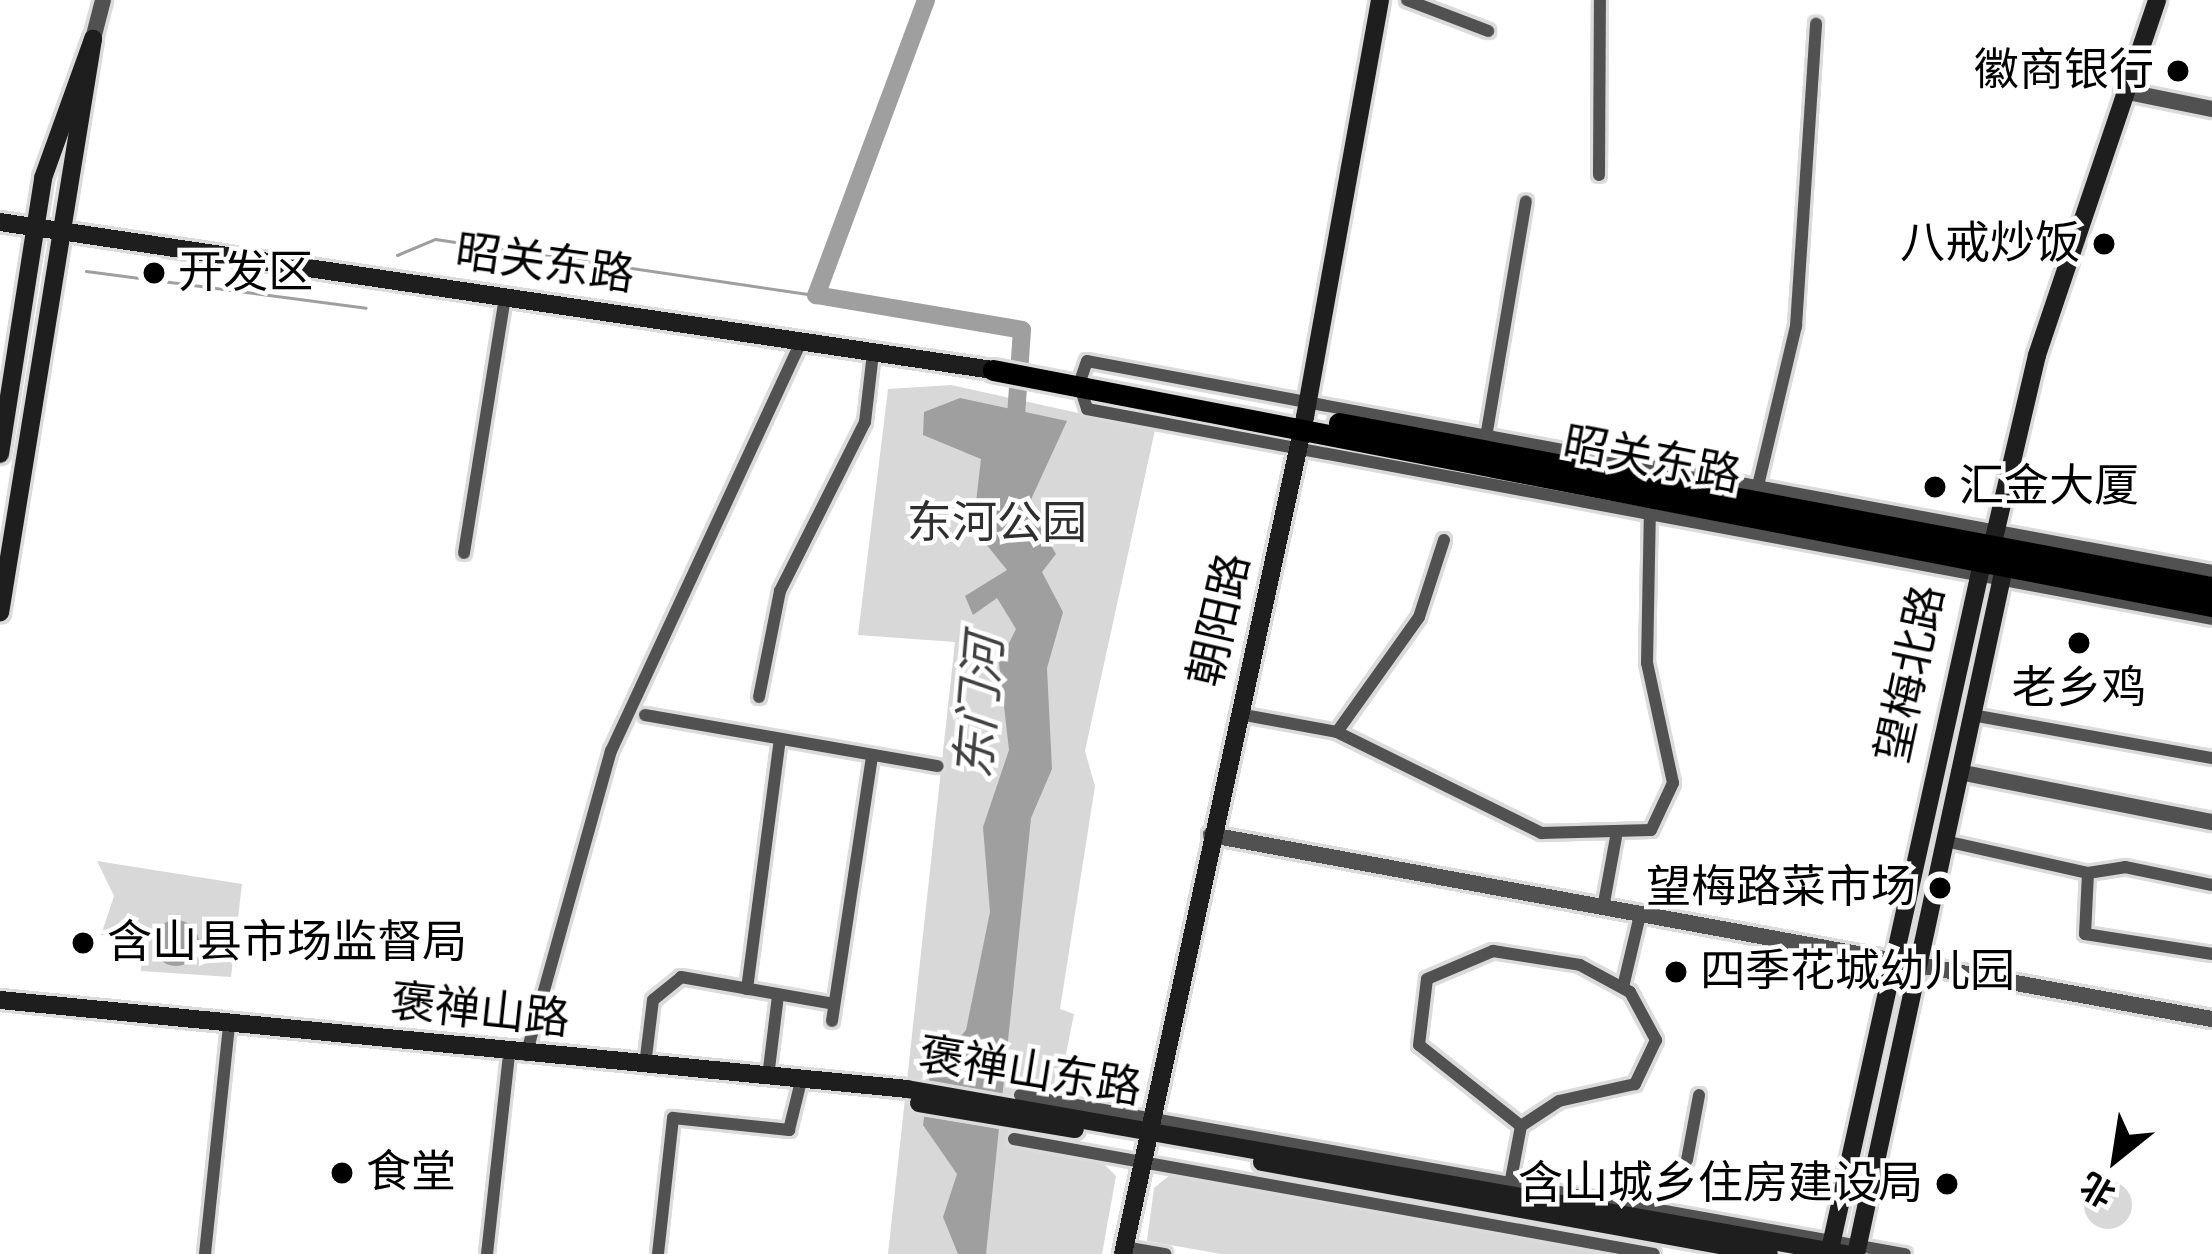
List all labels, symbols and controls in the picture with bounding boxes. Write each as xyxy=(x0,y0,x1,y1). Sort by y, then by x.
place label: 徽商银行 xyxy=(1974,44,2154,98)
marker: 徽商银行 xyxy=(2165,58,2191,84)
place label: 八戒炒饭 xyxy=(1900,217,2080,271)
street label: 昭关东路 xyxy=(452,225,638,303)
marker: 八戒炒饭 xyxy=(2091,231,2117,257)
place label: 开发区 xyxy=(178,246,313,300)
marker: 开发区 xyxy=(141,260,167,286)
street label: 昭关东路 xyxy=(1559,416,1745,504)
place label: 汇金大厦 xyxy=(1959,460,2139,514)
marker: 汇金大厦 xyxy=(1922,474,1948,500)
park label: 东河公园 xyxy=(907,497,1087,551)
street label: 朝阳路 xyxy=(1179,548,1261,692)
street label: 望梅北路 xyxy=(1866,580,1956,768)
marker: 老乡鸡 xyxy=(2066,630,2092,656)
water label: 东门河 xyxy=(945,633,1015,781)
place label: 老乡鸡 xyxy=(2012,662,2146,716)
place label: 望梅路菜市场 xyxy=(1646,861,1916,915)
marker: 望梅路菜市场 xyxy=(1927,875,1953,901)
place label: 含山县市场监督局 xyxy=(107,916,467,970)
marker: 含山县市场监督局 xyxy=(70,930,96,956)
place label: 四季花城幼儿园 xyxy=(1700,945,2015,999)
marker: 四季花城幼儿园 xyxy=(1663,959,1689,985)
street label: 褒禅山路 xyxy=(388,975,572,1047)
street label: 褒禅山东路 xyxy=(915,1028,1145,1116)
north arrow xyxy=(2056,1098,2176,1218)
place label: 食堂 xyxy=(366,1146,456,1200)
place label: 含山城乡住房建设局 xyxy=(1518,1157,1923,1211)
marker: 食堂 xyxy=(329,1160,355,1186)
text: 北 xyxy=(2074,1164,2122,1214)
marker: 含山城乡住房建设局 xyxy=(1934,1171,1960,1197)

